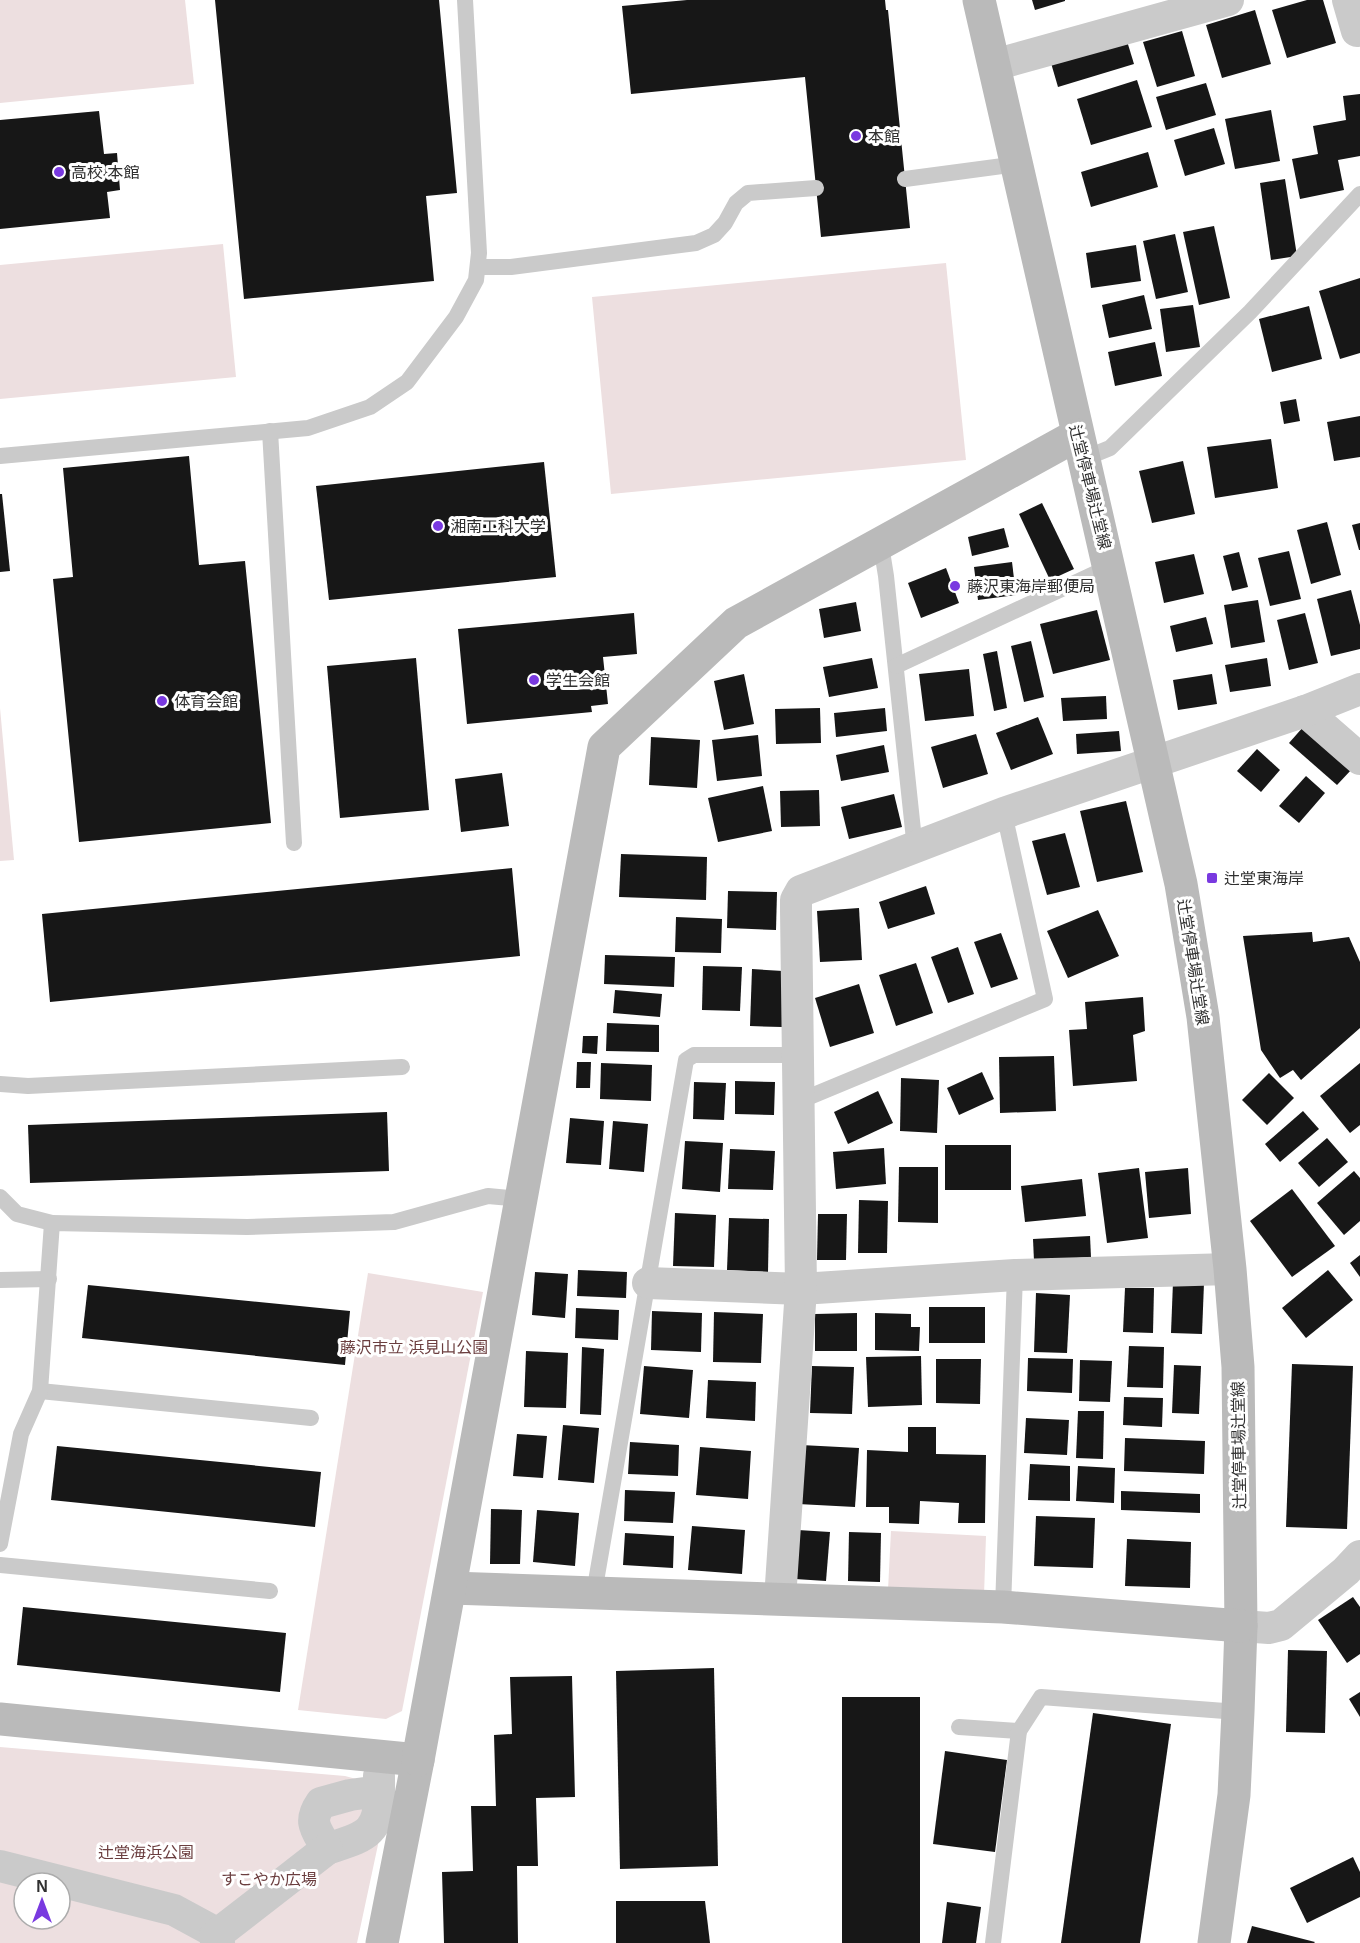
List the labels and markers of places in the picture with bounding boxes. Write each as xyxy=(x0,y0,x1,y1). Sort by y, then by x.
place label: 本館 xyxy=(868,128,900,145)
marker: 本館 xyxy=(849,129,863,143)
place label: 高校 本館 xyxy=(71,164,139,181)
marker: 高校 本館 xyxy=(52,165,66,179)
place label: 湘南工科大学 xyxy=(450,518,546,535)
marker: 湘南工科大学 xyxy=(431,519,445,533)
place label: 藤沢東海岸郵便局 xyxy=(967,578,1095,595)
marker: 藤沢東海岸郵便局 xyxy=(948,579,962,593)
place label: 学生会館 xyxy=(546,672,610,689)
marker: 学生会館 xyxy=(527,673,541,687)
place label: 体育会館 xyxy=(174,693,238,710)
marker: 体育会館 xyxy=(155,694,169,708)
place label: 辻堂東海岸 xyxy=(1224,870,1304,887)
marker: 辻堂東海岸 xyxy=(1205,871,1219,885)

